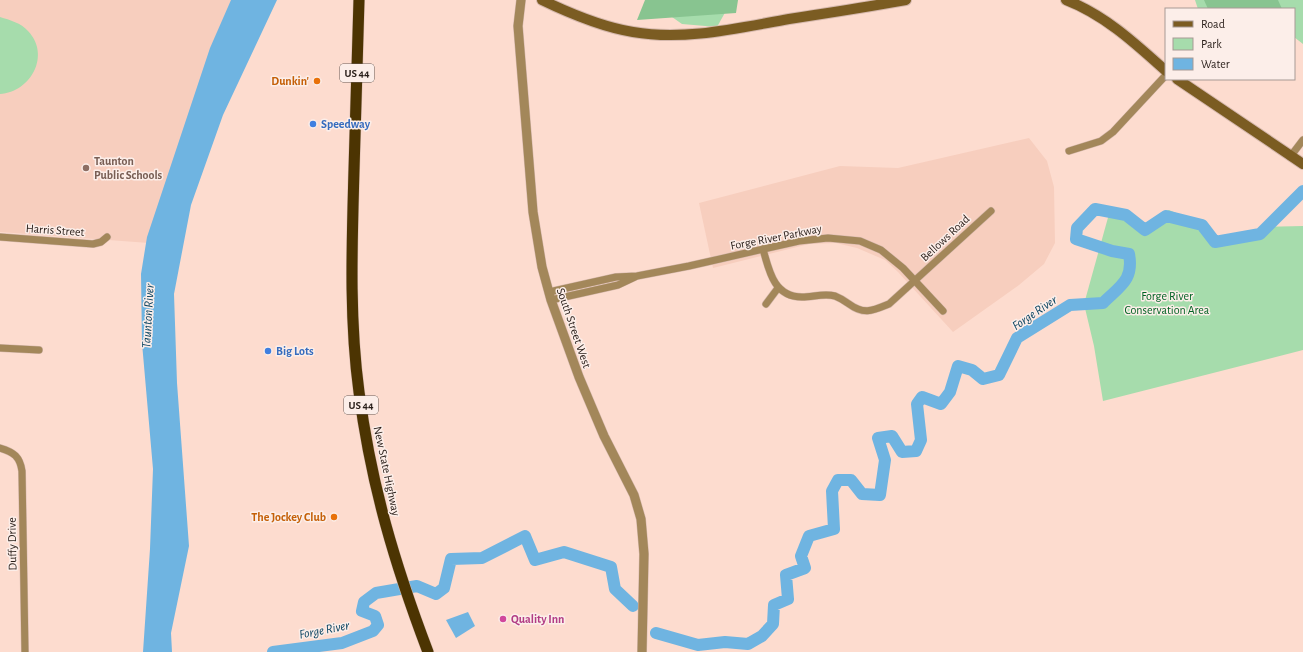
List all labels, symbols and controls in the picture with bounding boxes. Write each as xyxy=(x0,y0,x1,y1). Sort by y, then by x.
legend xyxy=(1165,8,1295,80)
text: Road xyxy=(1201,18,1225,30)
text: Park xyxy=(1201,38,1222,50)
text: Water xyxy=(1201,58,1230,70)
road number: US 44 xyxy=(340,64,374,82)
place label: Dunkin' xyxy=(271,75,309,87)
marker: Dunkin' xyxy=(312,76,322,86)
place label: Speedway xyxy=(321,118,371,131)
marker: Speedway xyxy=(308,119,318,129)
place label: Taunton Public Schools xyxy=(94,155,163,181)
marker: Taunton Public Schools xyxy=(81,163,91,173)
street label: Bellows Road xyxy=(918,213,972,263)
street label: Harris Street xyxy=(25,222,85,238)
street label: Forge River Parkway xyxy=(729,222,823,253)
water label: Taunton River xyxy=(140,283,157,349)
street label: South Street West xyxy=(555,286,593,370)
park label: Forge River Conservation Area xyxy=(1125,290,1210,316)
water label: Forge River xyxy=(1010,293,1060,333)
place label: Big Lots xyxy=(276,345,314,357)
marker: Big Lots xyxy=(263,346,273,356)
road number: US 44 xyxy=(344,396,378,414)
street label: New State Highway xyxy=(371,425,402,517)
place label: The Jockey Club xyxy=(251,511,326,524)
marker: The Jockey Club xyxy=(329,512,339,522)
street label: Duffy Drive xyxy=(6,517,19,571)
place label: Quality Inn xyxy=(511,613,564,626)
marker: Quality Inn xyxy=(498,614,508,624)
water label: Forge River xyxy=(298,619,351,642)

